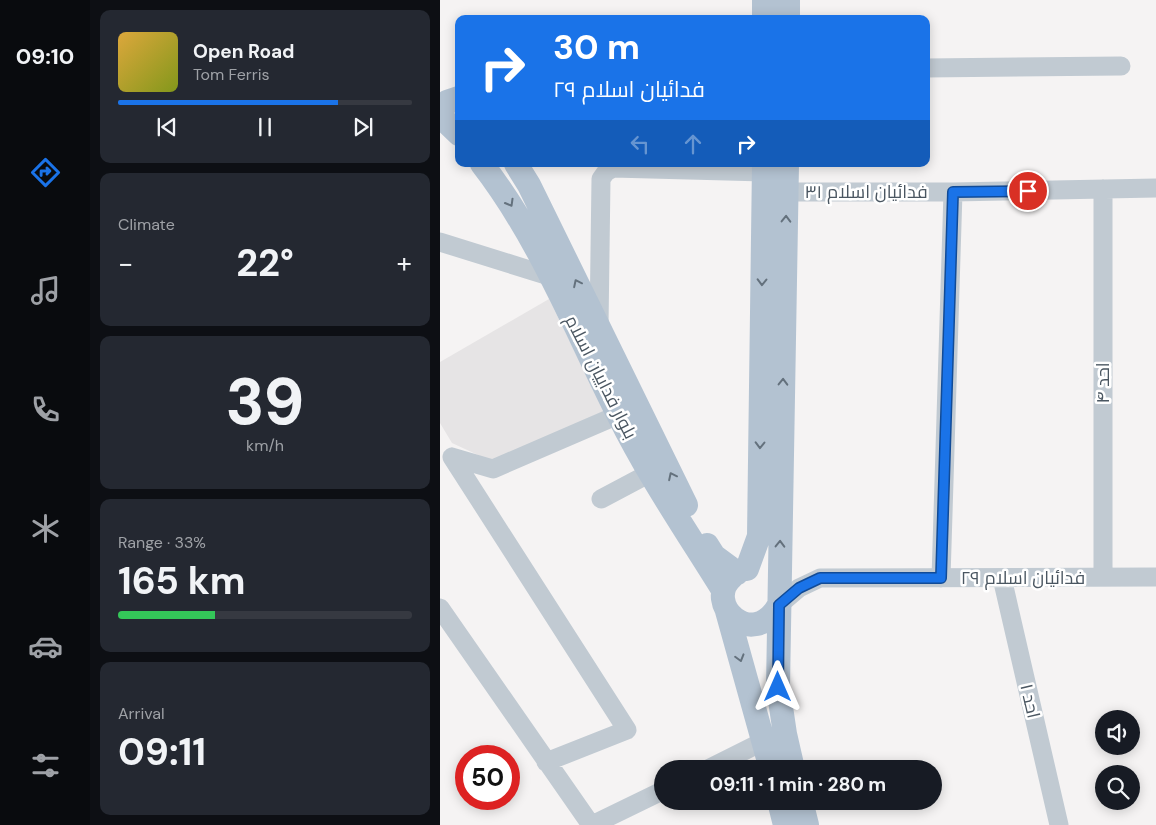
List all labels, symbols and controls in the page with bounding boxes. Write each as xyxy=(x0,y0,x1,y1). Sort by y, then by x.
text: 30 m xyxy=(553,24,640,70)
icon: right xyxy=(470,35,535,100)
text: Open Road xyxy=(193,39,295,64)
text: 09:10 xyxy=(16,42,74,71)
text: Tom Ferris xyxy=(193,64,270,85)
text: فدائیان اسلام ۲۹ xyxy=(553,75,705,104)
icon: previous xyxy=(153,113,181,141)
icon: pause xyxy=(251,113,279,141)
icon: next xyxy=(349,113,377,141)
icon: left xyxy=(626,130,654,158)
icon: ahead xyxy=(679,130,707,158)
icon: right xyxy=(732,130,760,158)
icon: directions xyxy=(28,155,63,190)
pin xyxy=(1007,170,1049,212)
icon: arrive xyxy=(1014,177,1042,205)
street label: فدائیان اسلام ۳۱ xyxy=(804,180,928,204)
one-way arrow xyxy=(504,198,514,207)
text: Climate xyxy=(118,214,175,235)
one-way arrow xyxy=(781,215,791,223)
text: 22° xyxy=(236,238,294,288)
text: − xyxy=(118,245,133,282)
text: + xyxy=(397,245,412,282)
icon: music xyxy=(28,273,63,308)
one-way arrow xyxy=(573,279,583,288)
one-way arrow xyxy=(757,279,767,287)
street label: بلوار فداییان اسلام xyxy=(559,311,643,443)
text: 39 xyxy=(226,360,304,444)
street label: احد ۴ xyxy=(1091,362,1115,404)
one-way arrow xyxy=(778,378,788,386)
icon: phone xyxy=(28,392,63,427)
text: km/h xyxy=(246,435,284,456)
one-way arrow xyxy=(755,442,765,449)
one-way arrow xyxy=(668,472,678,481)
icon: climate xyxy=(28,511,63,546)
text: Range · 33% xyxy=(118,532,206,553)
one-way arrow xyxy=(775,540,785,548)
text: 165 km xyxy=(118,556,245,606)
street label: فدائیان اسلام ۲۹ xyxy=(961,566,1085,590)
icon: car xyxy=(28,629,63,664)
one-way arrow xyxy=(735,653,745,662)
position arrow xyxy=(751,660,803,712)
street label: احد ۱ xyxy=(1014,681,1046,721)
text: Arrival xyxy=(118,703,165,724)
map controls xyxy=(1095,710,1140,810)
button: sound xyxy=(1095,710,1140,755)
text: 09:11 xyxy=(118,727,206,777)
speed limit sign: 50 xyxy=(455,745,520,810)
icon: filters xyxy=(28,748,63,783)
button: search xyxy=(1095,765,1140,810)
text: 09:11 · 1 min · 280 m xyxy=(710,772,886,797)

